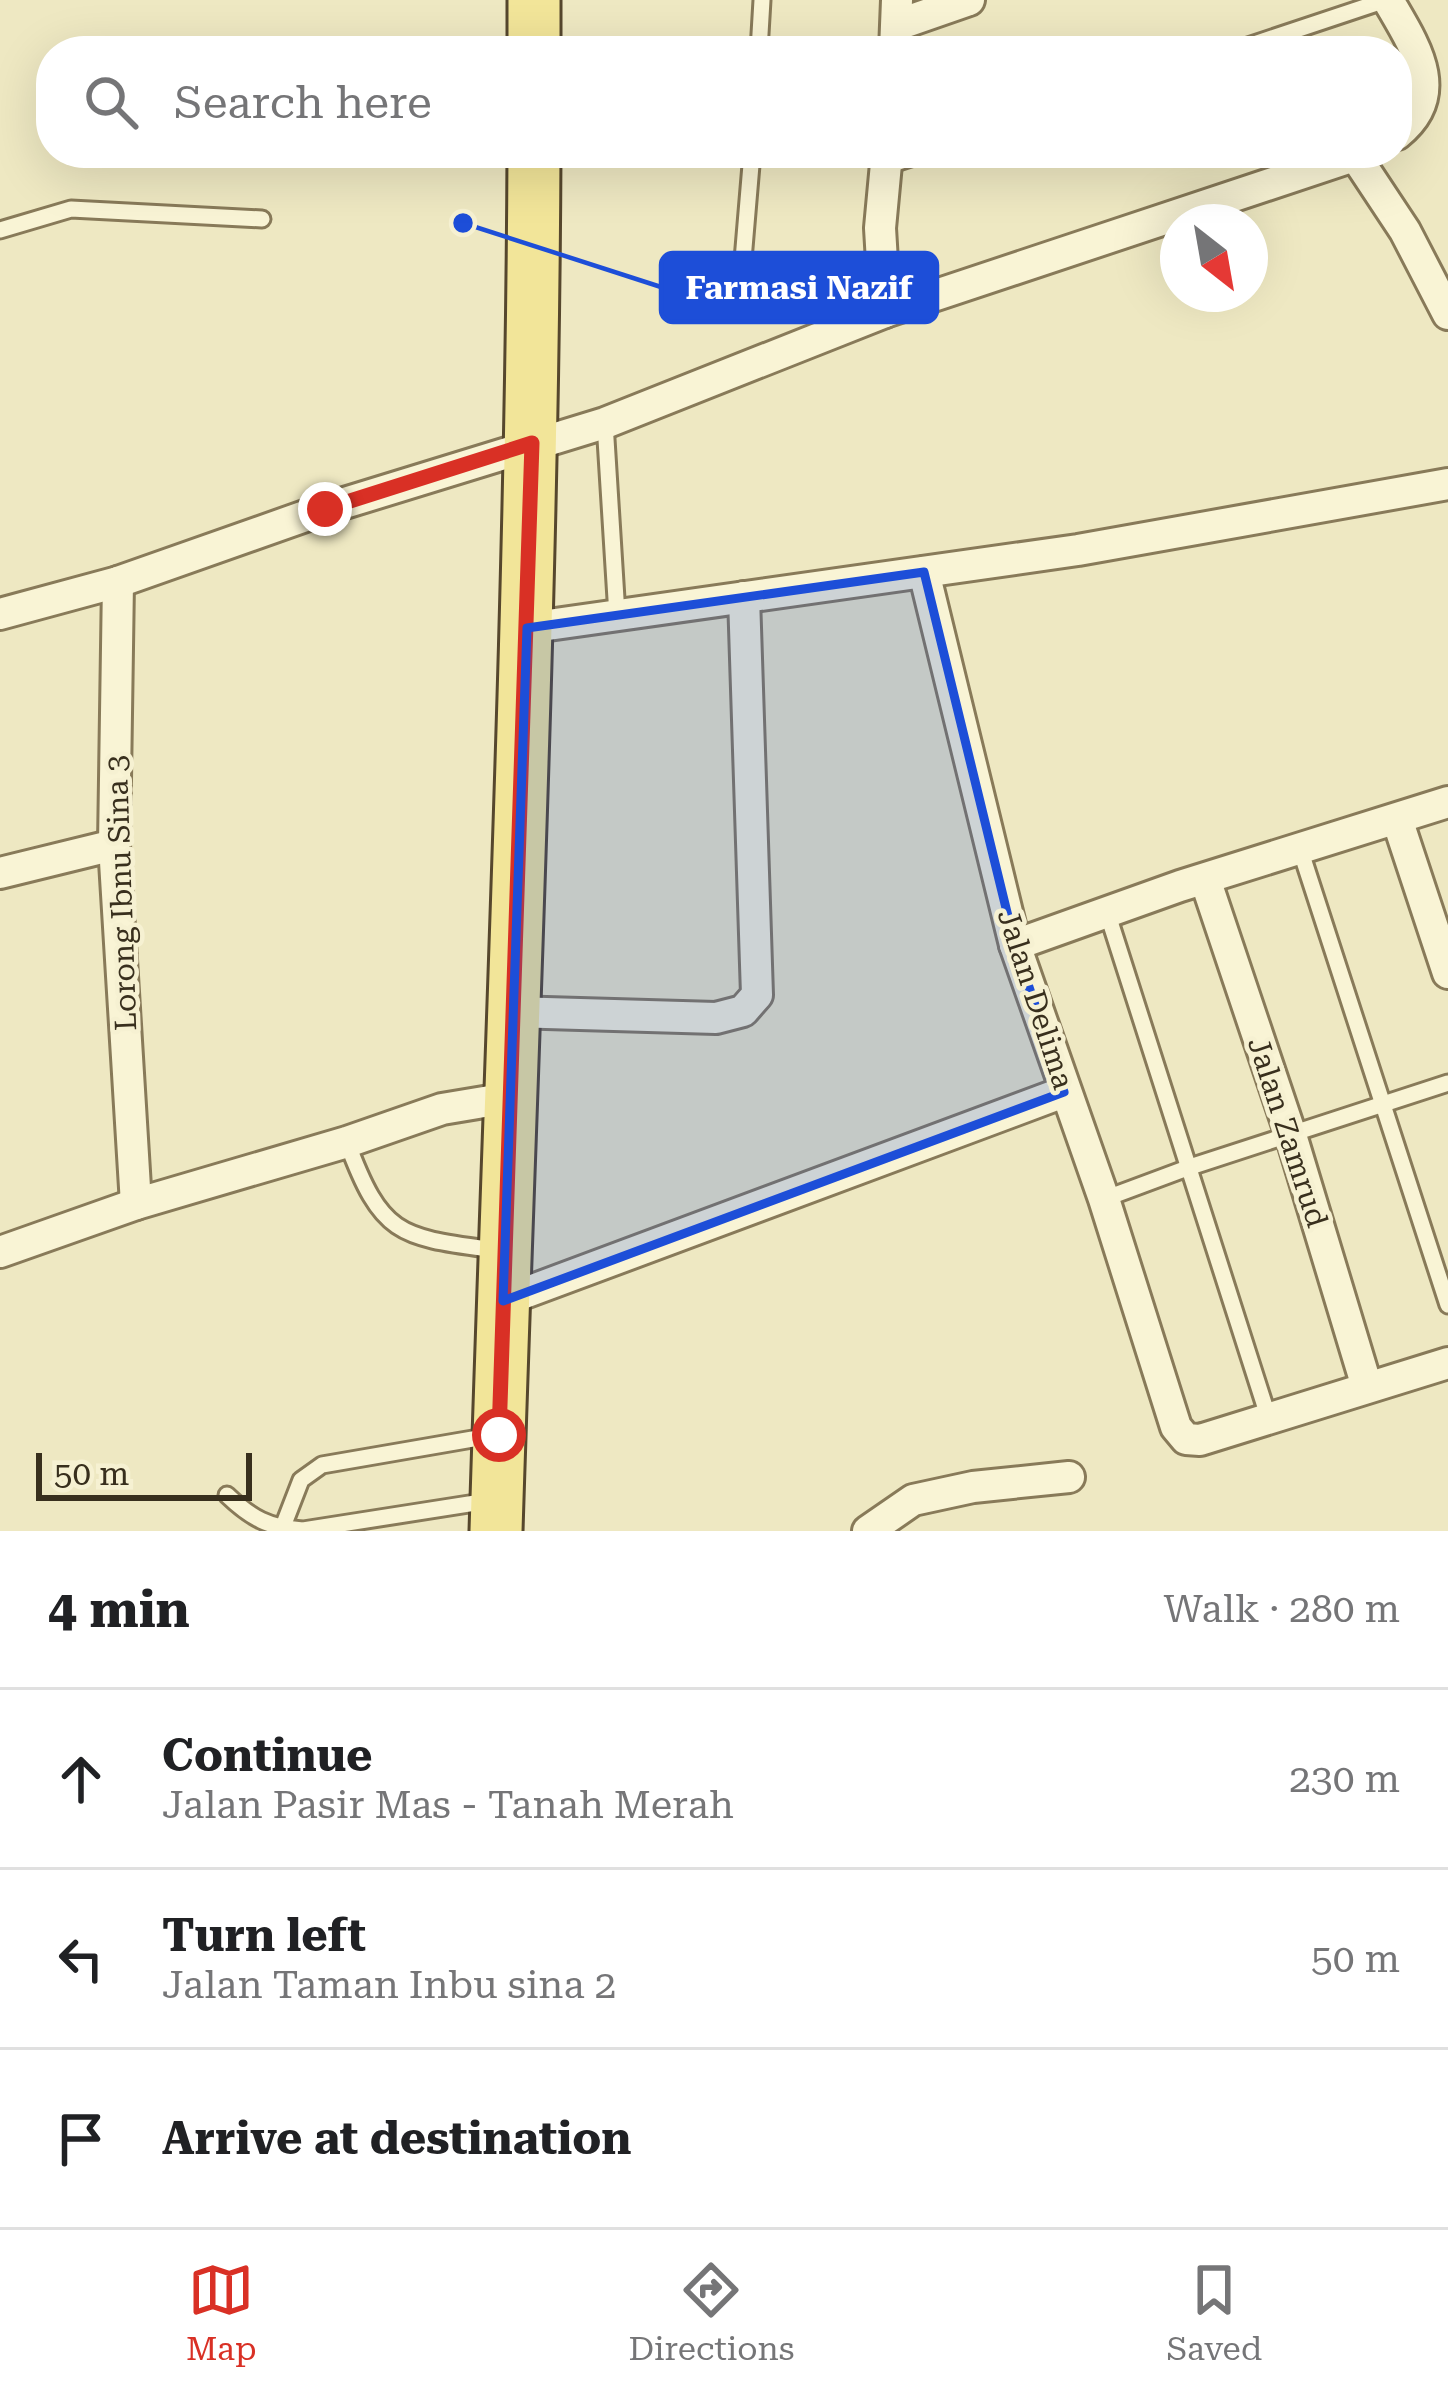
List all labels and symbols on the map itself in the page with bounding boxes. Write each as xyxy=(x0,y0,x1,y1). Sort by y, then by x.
north arrow xyxy=(1160,204,1268,312)
callout: Farmasi Nazif xyxy=(661,253,937,322)
text: Farmasi Nazif xyxy=(685,268,914,307)
route end xyxy=(298,482,352,536)
street label: Lorong Ibnu Sina 3 xyxy=(99,755,143,1031)
street label: Jalan Delima xyxy=(990,905,1082,1093)
street label: Jalan Zamrud xyxy=(1241,1033,1335,1231)
route start xyxy=(472,1408,526,1462)
scale bar xyxy=(36,1447,252,1500)

